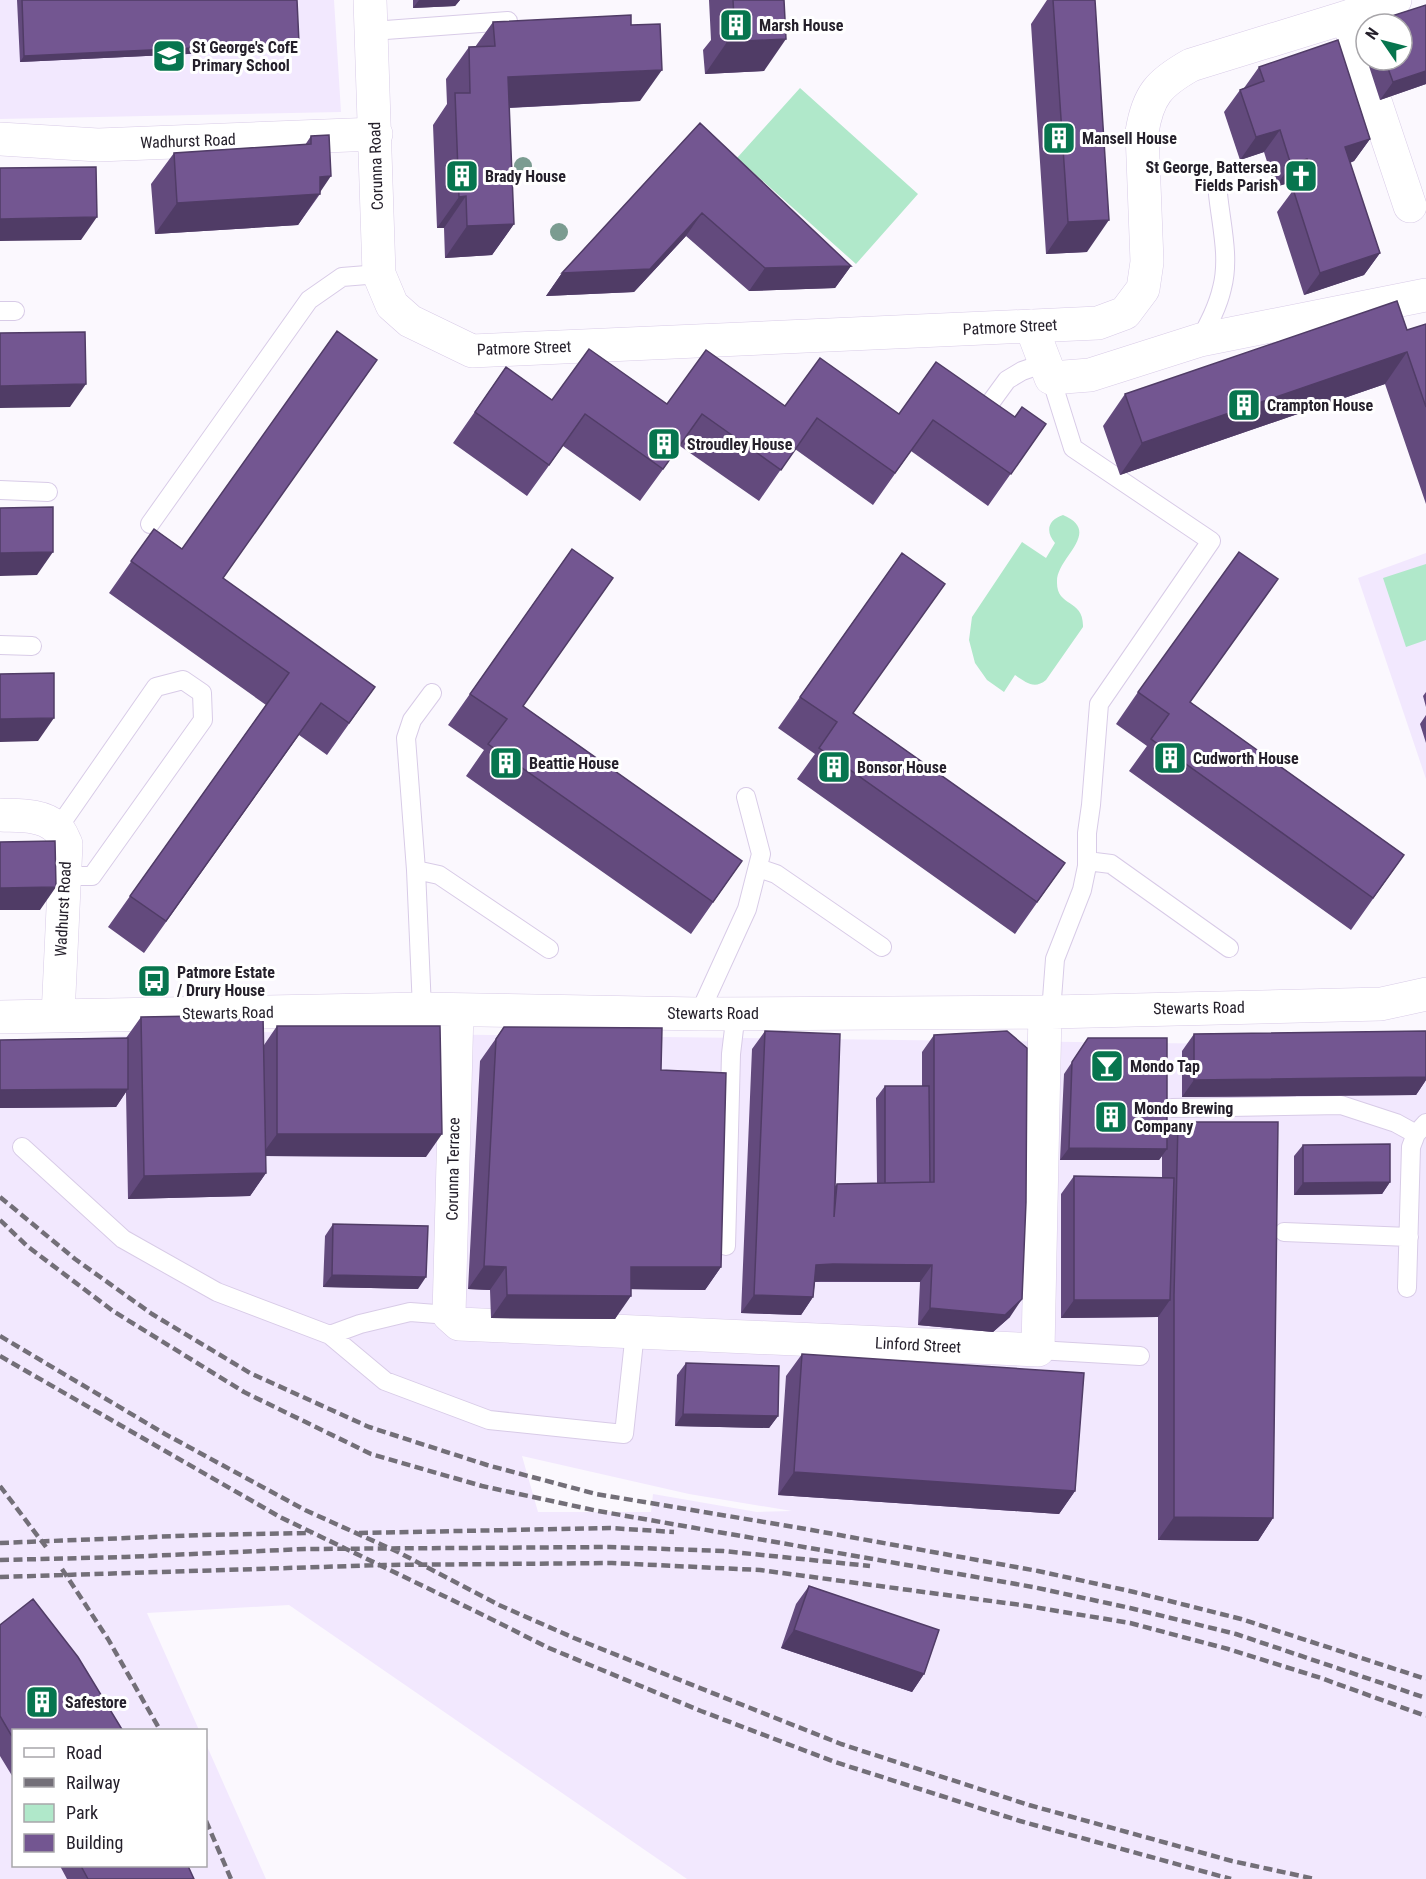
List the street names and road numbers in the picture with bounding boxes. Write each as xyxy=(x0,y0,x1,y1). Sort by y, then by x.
street label: Corunna Road xyxy=(365,121,387,211)
street label: Wadhurst Road xyxy=(140,130,236,152)
street label: Patmore Street xyxy=(962,315,1058,339)
street label: Patmore Street xyxy=(476,337,572,359)
street label: Wadhurst Road xyxy=(51,861,75,957)
street label: Stewarts Road xyxy=(1153,998,1245,1018)
street label: Stewarts Road xyxy=(182,1003,274,1023)
street label: Stewarts Road xyxy=(667,1004,759,1023)
street label: Corunna Terrace xyxy=(443,1117,463,1221)
street label: Linford Street xyxy=(875,1333,962,1357)

